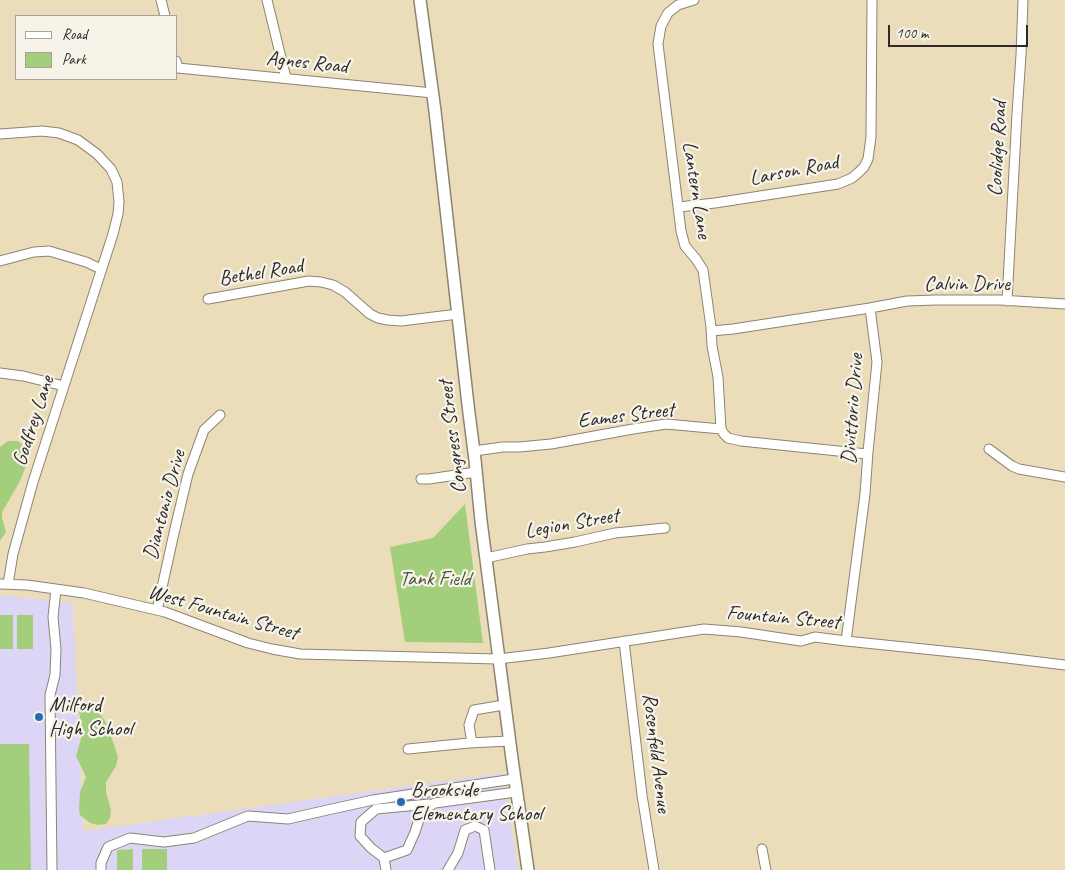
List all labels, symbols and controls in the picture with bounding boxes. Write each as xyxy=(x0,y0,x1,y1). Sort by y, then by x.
legend xyxy=(15,15,178,80)
scale bar xyxy=(890,15,1030,47)
text: 100 m xyxy=(896,24,928,43)
text: Road xyxy=(62,25,87,44)
street label: Agnes Road xyxy=(265,46,349,80)
text: Park xyxy=(62,50,86,69)
street label: Coolidge Road xyxy=(983,101,1013,197)
street label: Lantern Lane xyxy=(676,140,716,240)
street label: Larson Road xyxy=(747,150,841,192)
street label: Bethel Road xyxy=(217,254,305,292)
street label: Calvin Drive xyxy=(924,271,1010,297)
street label: Divittorio Drive xyxy=(837,353,869,465)
street label: Godfrey Lane xyxy=(8,373,60,469)
street label: Congress Street xyxy=(434,379,472,495)
street label: Eames Street xyxy=(576,398,676,434)
street label: Diantonio Drive xyxy=(138,448,192,562)
street label: Legion Street xyxy=(523,503,621,545)
park label: Tank Field xyxy=(399,566,471,592)
street label: West Fountain Street xyxy=(145,580,301,646)
street label: Fountain Street xyxy=(725,601,841,635)
place label: Milford High School xyxy=(49,692,132,742)
street label: Rosenfeld Avenue xyxy=(636,692,676,814)
marker: Milford High School xyxy=(33,711,45,723)
place label: Brookside Elementary School xyxy=(411,777,542,827)
marker: Brookside Elementary School xyxy=(395,796,407,808)

